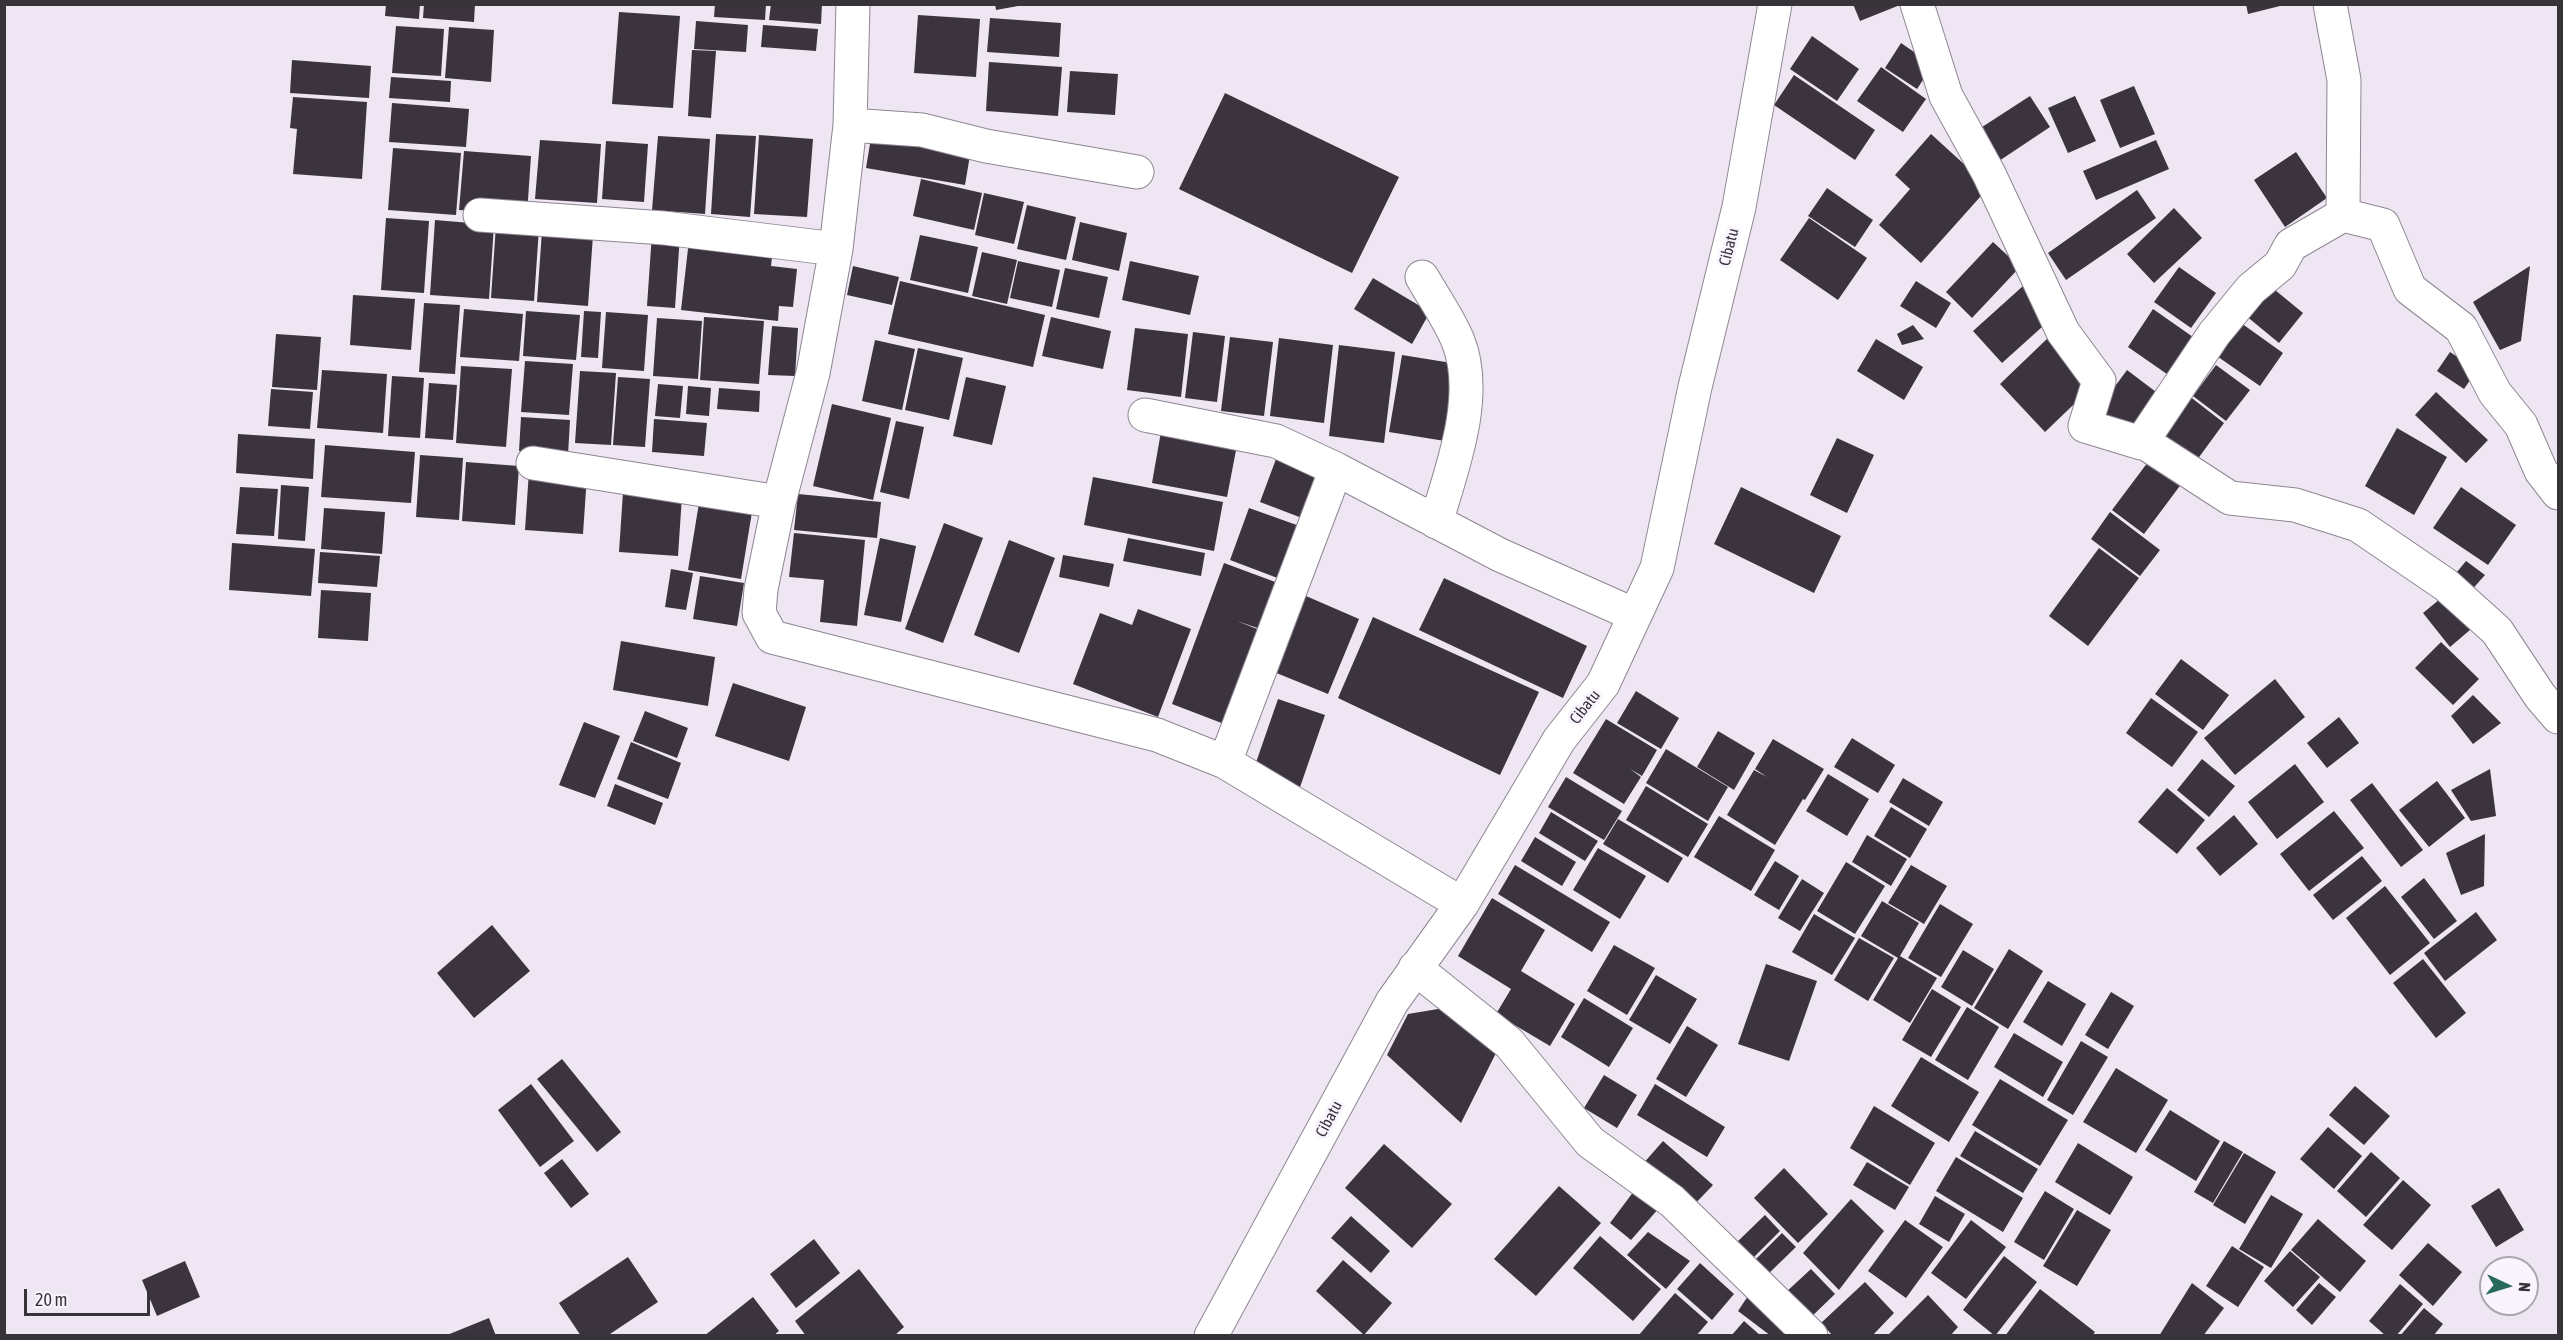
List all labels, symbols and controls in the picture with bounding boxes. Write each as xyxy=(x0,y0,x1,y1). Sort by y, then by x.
street label: Cibatu xyxy=(1715,226,1743,268)
street label: Cibatu xyxy=(1566,686,1604,728)
street label: Cibatu xyxy=(1312,1098,1346,1140)
north arrow xyxy=(2479,1256,2539,1316)
scale bar xyxy=(27,1277,153,1315)
text: N xyxy=(2516,1282,2534,1292)
text: 20 m xyxy=(35,1289,67,1310)

